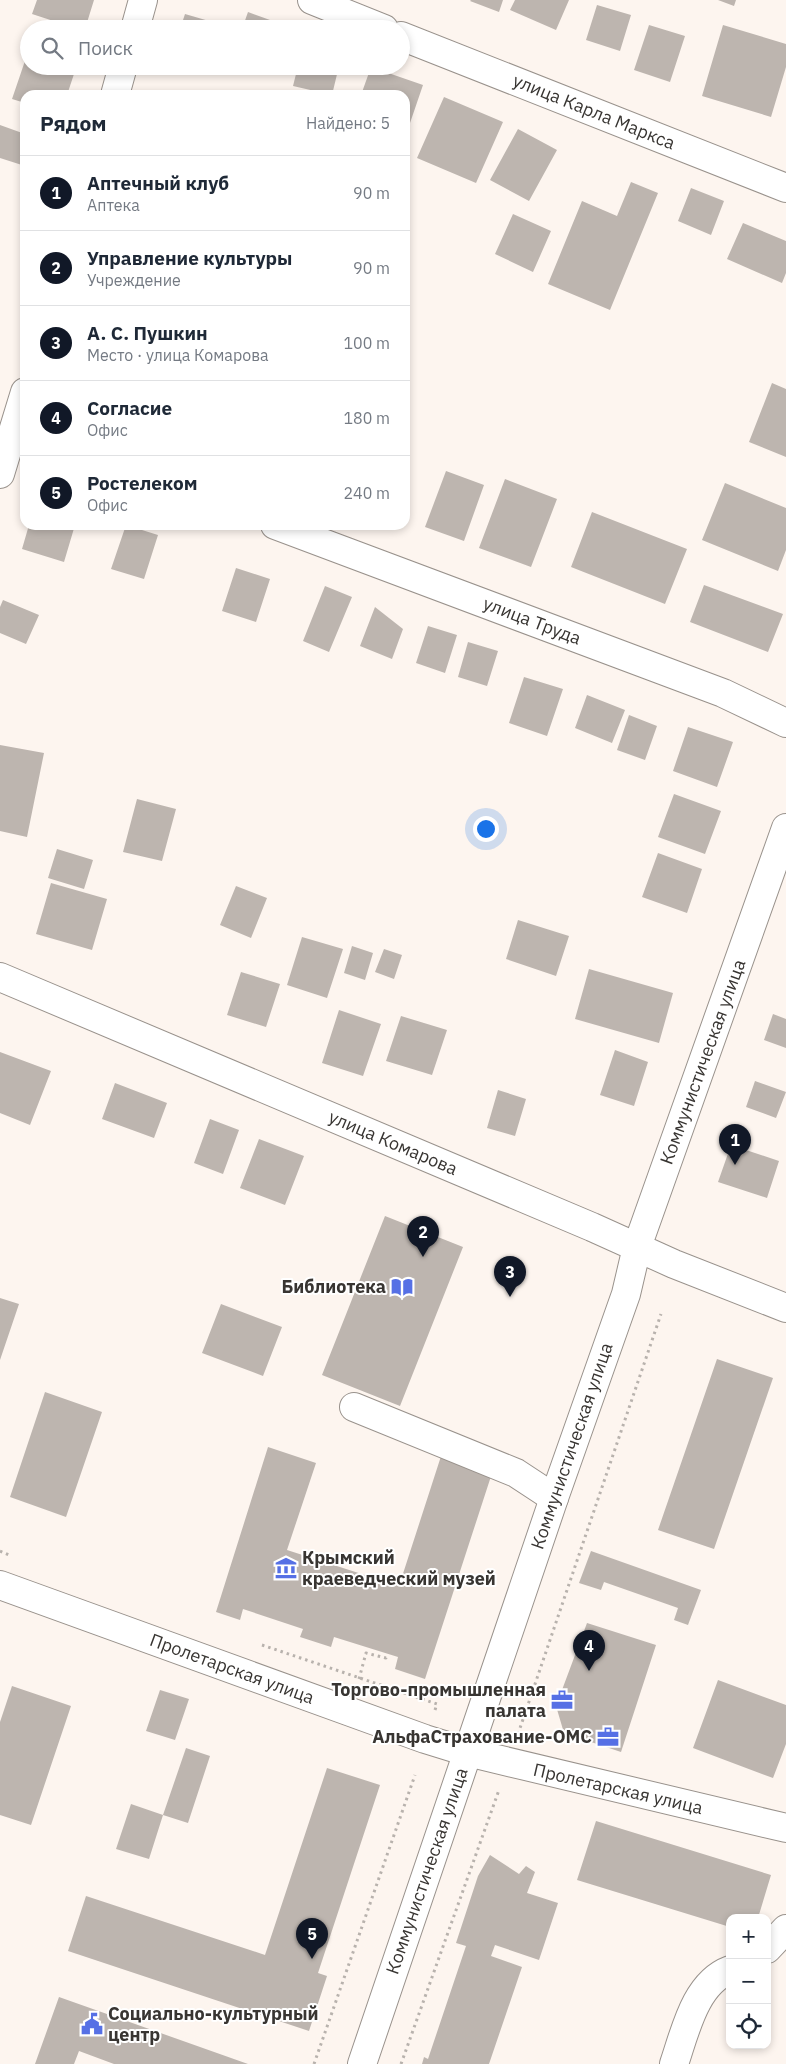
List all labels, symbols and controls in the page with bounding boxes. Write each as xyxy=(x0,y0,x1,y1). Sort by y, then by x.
search box xyxy=(20,20,410,75)
icon: search xyxy=(38,34,66,62)
text: Поиск xyxy=(78,36,133,60)
street label: улица Карла Маркса xyxy=(510,68,679,155)
text: Рядом xyxy=(40,109,107,137)
text: Найдено: 5 xyxy=(306,113,390,133)
text: Аптечный клуб xyxy=(87,171,229,195)
text: 1 xyxy=(51,183,61,203)
text: 90 m xyxy=(353,183,390,203)
text: Аптека xyxy=(87,195,140,215)
text: Управление культуры xyxy=(87,246,293,270)
text: 2 xyxy=(51,258,61,278)
text: 90 m xyxy=(353,258,390,278)
text: Учреждение xyxy=(87,270,181,290)
text: А. С. Пушкин xyxy=(87,321,208,345)
text: 3 xyxy=(51,333,61,353)
text: 100 m xyxy=(343,333,390,353)
text: Место · улица Комарова xyxy=(87,345,269,365)
text: Согласие xyxy=(87,396,172,420)
text: 4 xyxy=(51,408,61,428)
text: 180 m xyxy=(343,408,390,428)
text: Офис xyxy=(87,420,128,440)
text: Ростелеком xyxy=(87,471,198,495)
text: 5 xyxy=(51,483,61,503)
text: 240 m xyxy=(343,483,390,503)
text: Офис xyxy=(87,495,128,515)
street label: улица Труда xyxy=(480,591,585,650)
your location xyxy=(473,816,499,842)
street label: Коммунистическая улица xyxy=(655,956,751,1168)
street label: улица Комарова xyxy=(325,1105,461,1180)
pin: 1 xyxy=(719,1124,751,1165)
pin: 2 xyxy=(407,1216,439,1257)
pin: 3 xyxy=(494,1256,526,1297)
library icon: Библиотека xyxy=(389,1274,415,1300)
place label: Библиотека xyxy=(281,1275,386,1298)
street label: Коммунистическая улица xyxy=(525,1339,618,1552)
place label: Крымский краеведческий музей xyxy=(302,1546,496,1590)
museum icon: Крымский краеведческий музей xyxy=(273,1555,299,1581)
street label: Пролетарская улица xyxy=(147,1628,318,1709)
pin: 4 xyxy=(573,1630,605,1671)
place label: Торгово-промышленная палата xyxy=(331,1678,546,1722)
office icon: Торгово-промышленная палата xyxy=(549,1687,575,1713)
office icon: АльфаСтрахование-ОМС xyxy=(595,1724,621,1750)
place label: АльфаСтрахование-ОМС xyxy=(372,1725,592,1748)
street label: Пролетарская улица xyxy=(531,1758,705,1819)
street label: Коммунистическая улица xyxy=(380,1764,473,1977)
map controls xyxy=(726,1914,771,2049)
button: + xyxy=(726,1914,771,1959)
pin: 5 xyxy=(296,1918,328,1959)
button: − xyxy=(726,1959,771,2004)
place label: Социально-культурный центр xyxy=(108,2002,319,2046)
button: locate xyxy=(726,2004,771,2049)
public building icon: Социально-культурный центр xyxy=(79,2011,105,2037)

